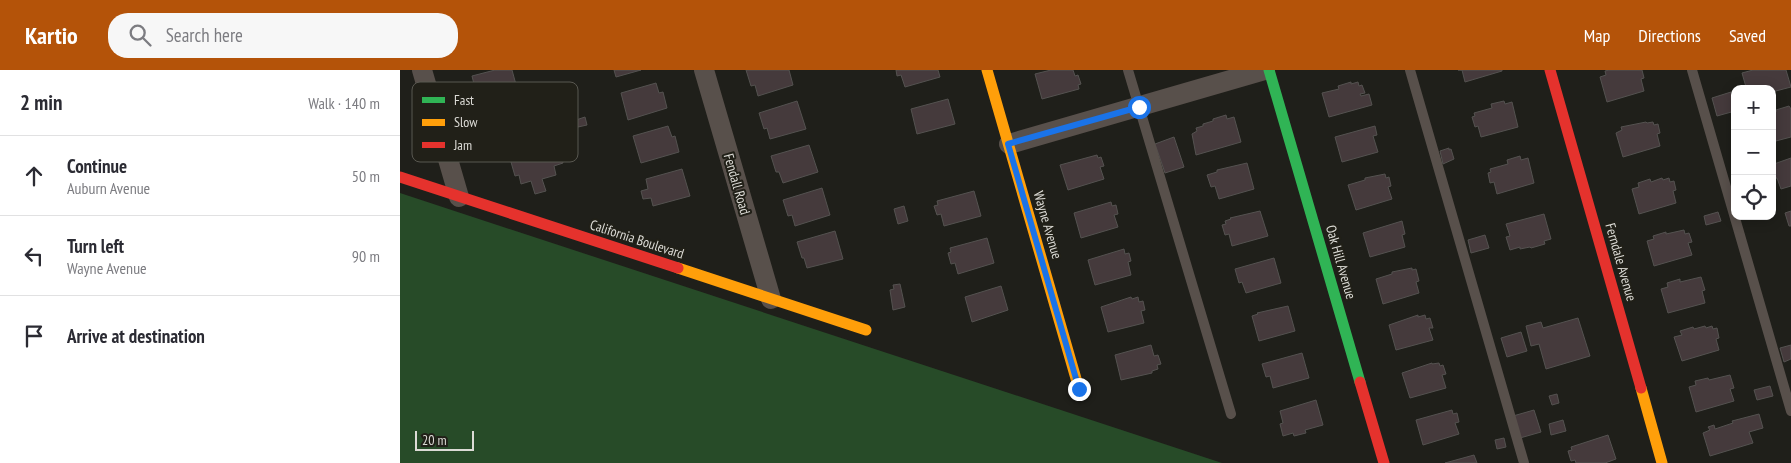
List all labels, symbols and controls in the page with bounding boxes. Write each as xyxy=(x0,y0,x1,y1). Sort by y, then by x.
search box xyxy=(108,13,458,58)
text: Kartio xyxy=(25,20,78,51)
icon: search xyxy=(126,21,154,49)
text: Search here xyxy=(166,23,243,47)
text: Map xyxy=(1584,24,1610,47)
text: Directions xyxy=(1638,24,1701,47)
text: Saved xyxy=(1729,24,1766,47)
legend xyxy=(412,82,578,162)
map controls xyxy=(1731,85,1776,220)
button: + xyxy=(1731,85,1776,130)
text: 2 min xyxy=(20,89,62,116)
text: Fast xyxy=(454,91,474,109)
text: Walk · 140 m xyxy=(308,93,380,113)
route start xyxy=(1128,96,1151,119)
text: Slow xyxy=(454,113,478,131)
button: − xyxy=(1731,130,1776,175)
text: Jam xyxy=(453,136,472,154)
street label: Fendall Road xyxy=(720,151,754,217)
text: Continue xyxy=(67,154,127,178)
icon: ahead xyxy=(20,162,48,190)
text: 50 m xyxy=(352,166,380,186)
button: locate xyxy=(1731,175,1776,220)
text: Auburn Avenue xyxy=(67,178,150,198)
street label: Wayne Avenue xyxy=(1030,189,1066,261)
street label: California Boulevard xyxy=(588,215,686,263)
street label: Ferndale Avenue xyxy=(1601,221,1641,303)
street label: Oak Hill Avenue xyxy=(1322,223,1360,301)
text: Turn left xyxy=(67,234,124,258)
icon: left xyxy=(20,242,48,270)
text: 90 m xyxy=(352,246,380,266)
text: Wayne Avenue xyxy=(67,258,147,278)
icon: arrive xyxy=(20,322,48,350)
text: Arrive at destination xyxy=(67,324,205,348)
route end xyxy=(1068,378,1091,401)
scale bar xyxy=(415,428,474,451)
text: 20 m xyxy=(422,431,447,449)

